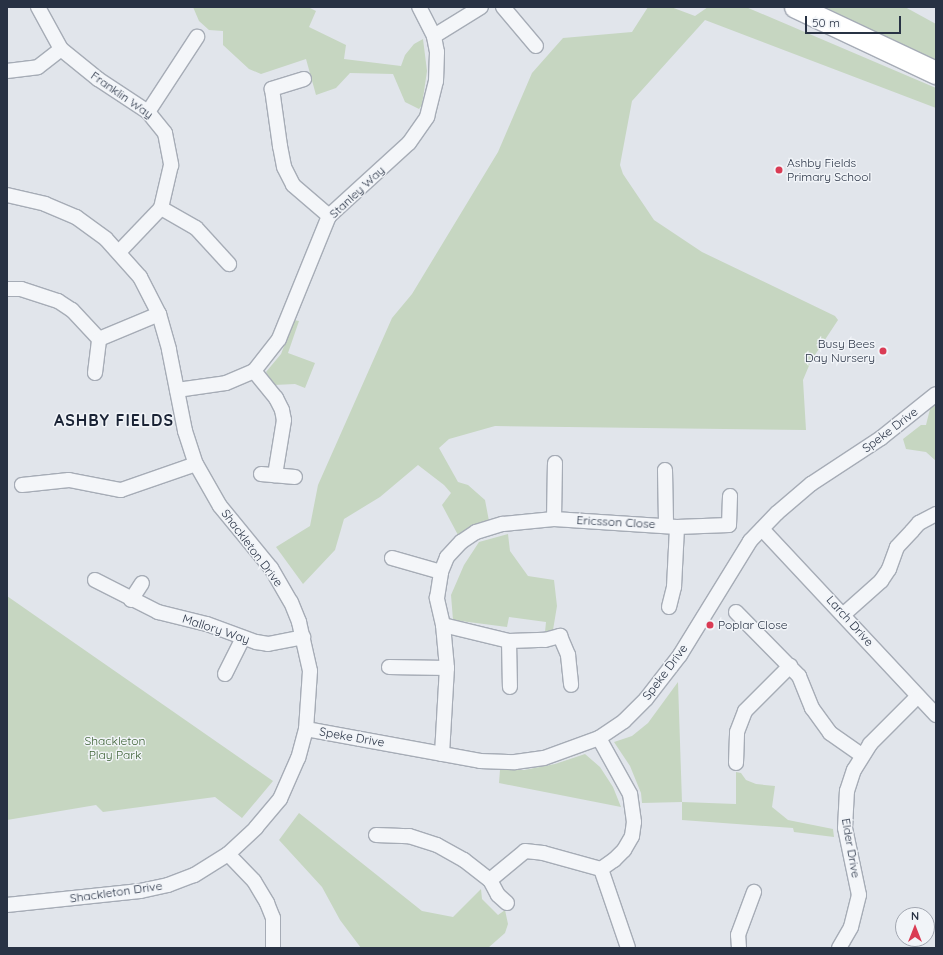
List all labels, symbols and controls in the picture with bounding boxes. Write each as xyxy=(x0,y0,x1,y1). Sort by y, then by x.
scale bar xyxy=(807,8,903,34)
text: 50 m xyxy=(812,15,840,30)
street label: Franklin Way xyxy=(88,68,156,122)
place label: Ashby Fields Primary School xyxy=(787,156,871,184)
street label: Stanley Way xyxy=(326,163,388,221)
marker: Ashby Fields Primary School xyxy=(774,165,784,175)
place label: Busy Bees Day Nursery xyxy=(805,337,875,365)
marker: Busy Bees Day Nursery xyxy=(878,346,888,356)
street label: Speke Drive xyxy=(859,404,921,456)
district label: ASHBY FIELDS xyxy=(54,410,174,430)
street label: Shackleton Drive xyxy=(218,506,286,590)
street label: Ericsson Close xyxy=(576,513,656,531)
street label: Larch Drive xyxy=(824,593,876,649)
street label: Mallory Way xyxy=(180,611,252,647)
place label: Poplar Close xyxy=(718,618,788,632)
marker: Poplar Close xyxy=(705,620,715,630)
street label: Speke Drive xyxy=(639,641,691,703)
street label: Speke Drive xyxy=(318,724,386,750)
park label: Shackleton Play Park xyxy=(84,734,146,762)
street label: Elder Drive xyxy=(839,817,863,879)
street label: Shackleton Drive xyxy=(69,878,163,906)
north arrow xyxy=(895,907,935,947)
text: N xyxy=(911,909,919,923)

